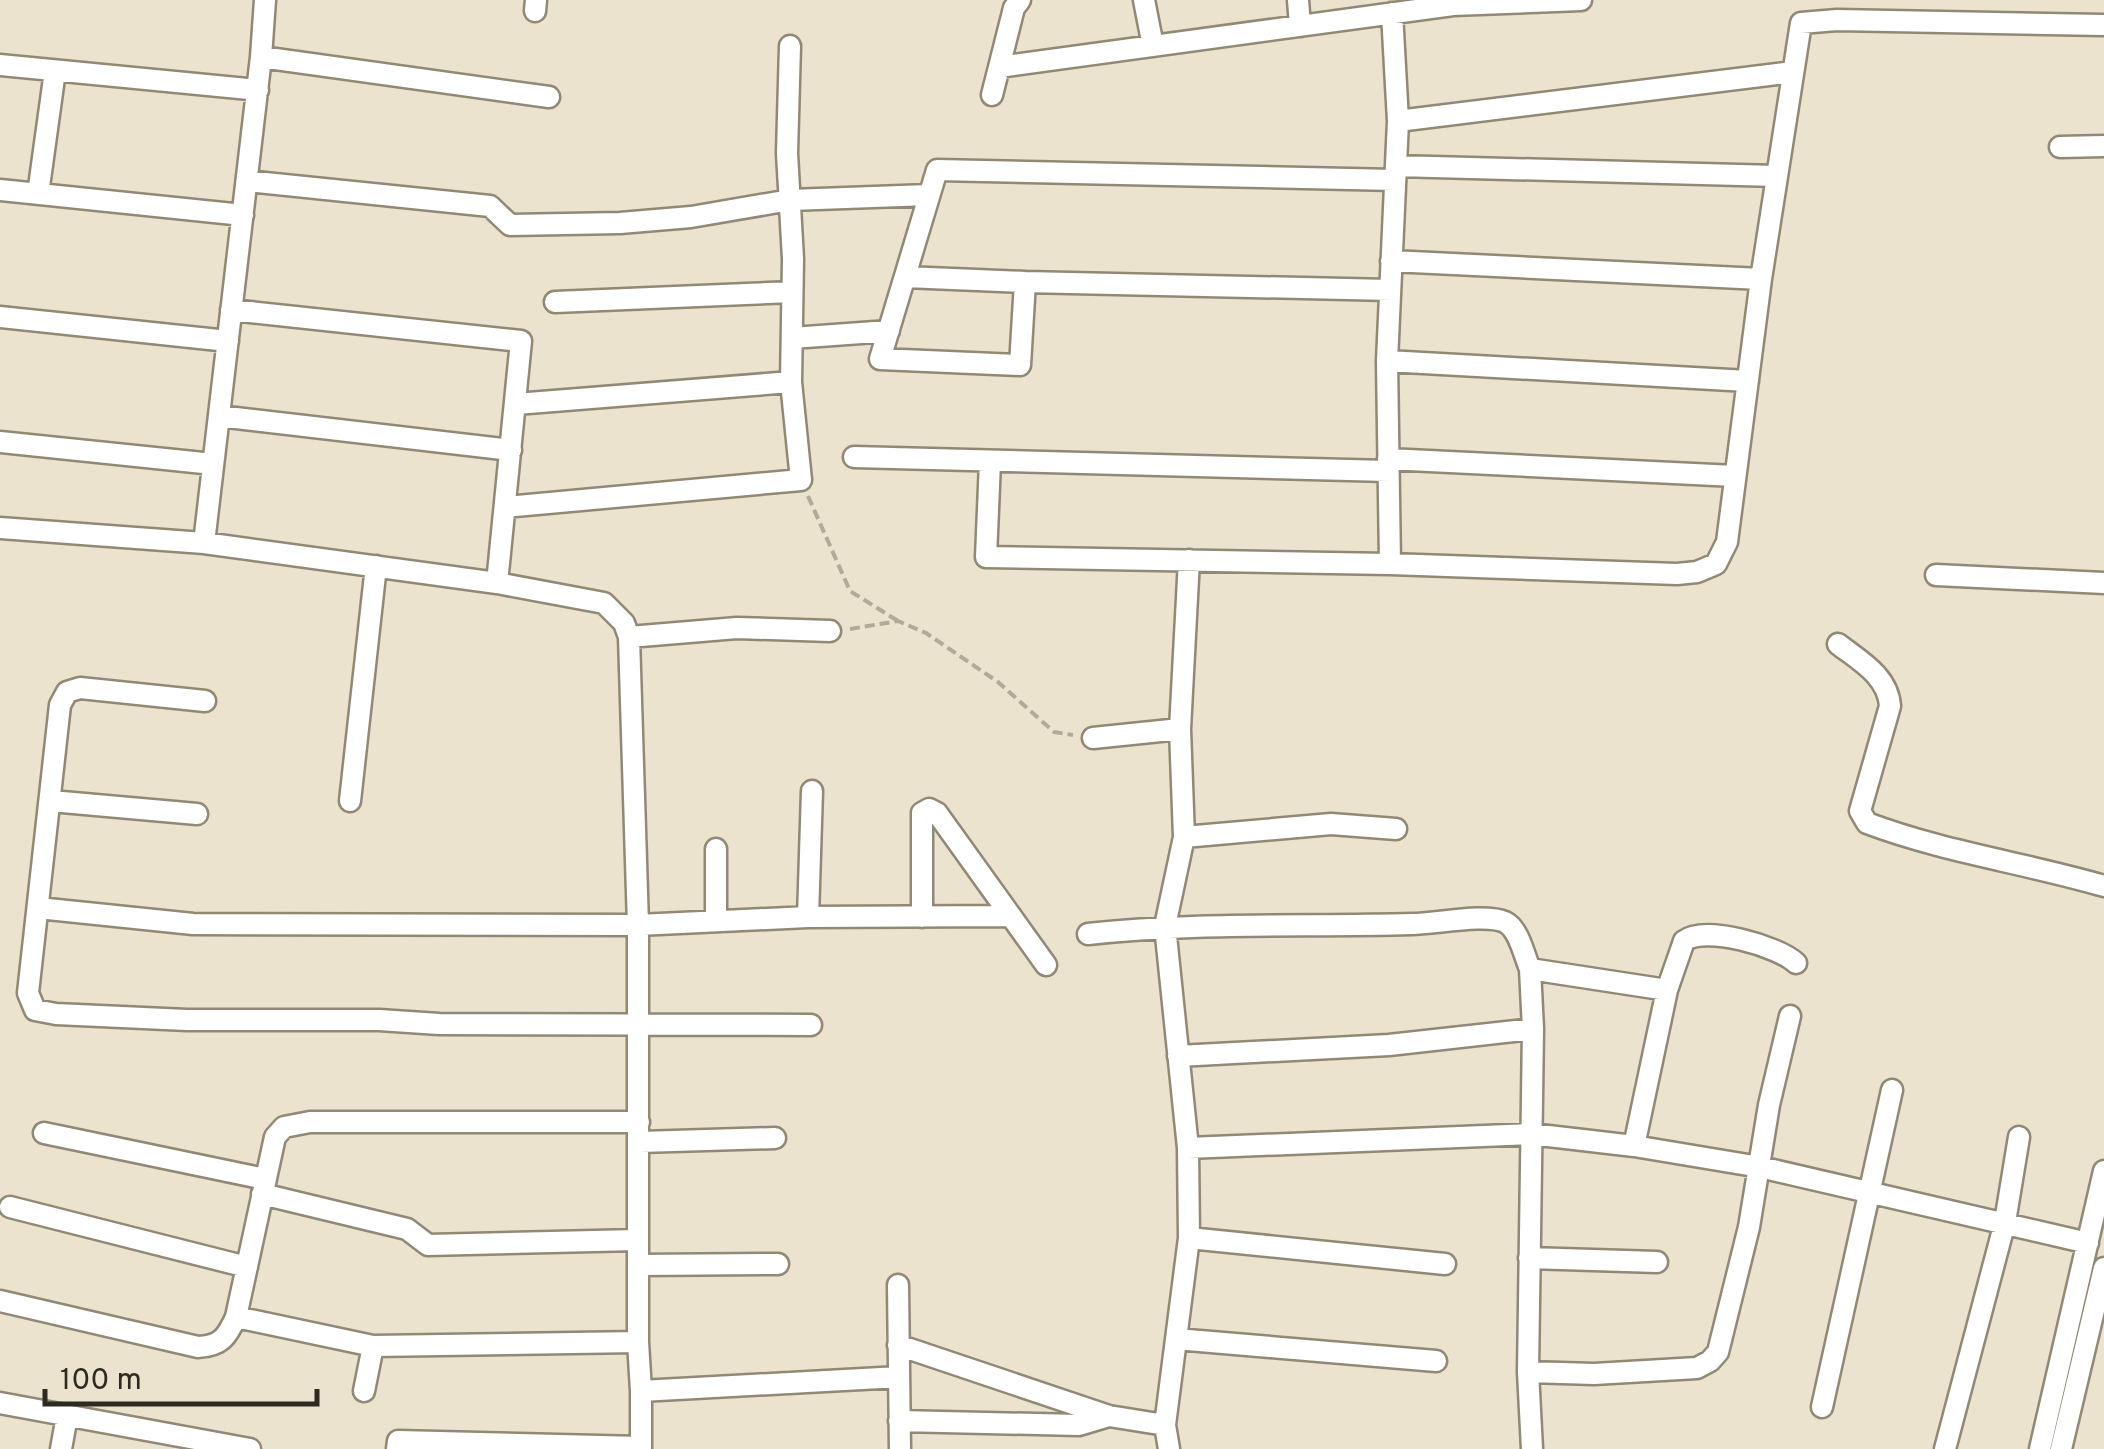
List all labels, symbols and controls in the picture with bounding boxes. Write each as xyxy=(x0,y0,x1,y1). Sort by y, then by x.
scale bar xyxy=(45,1344,318,1406)
text: 100 m xyxy=(60,1363,142,1400)

